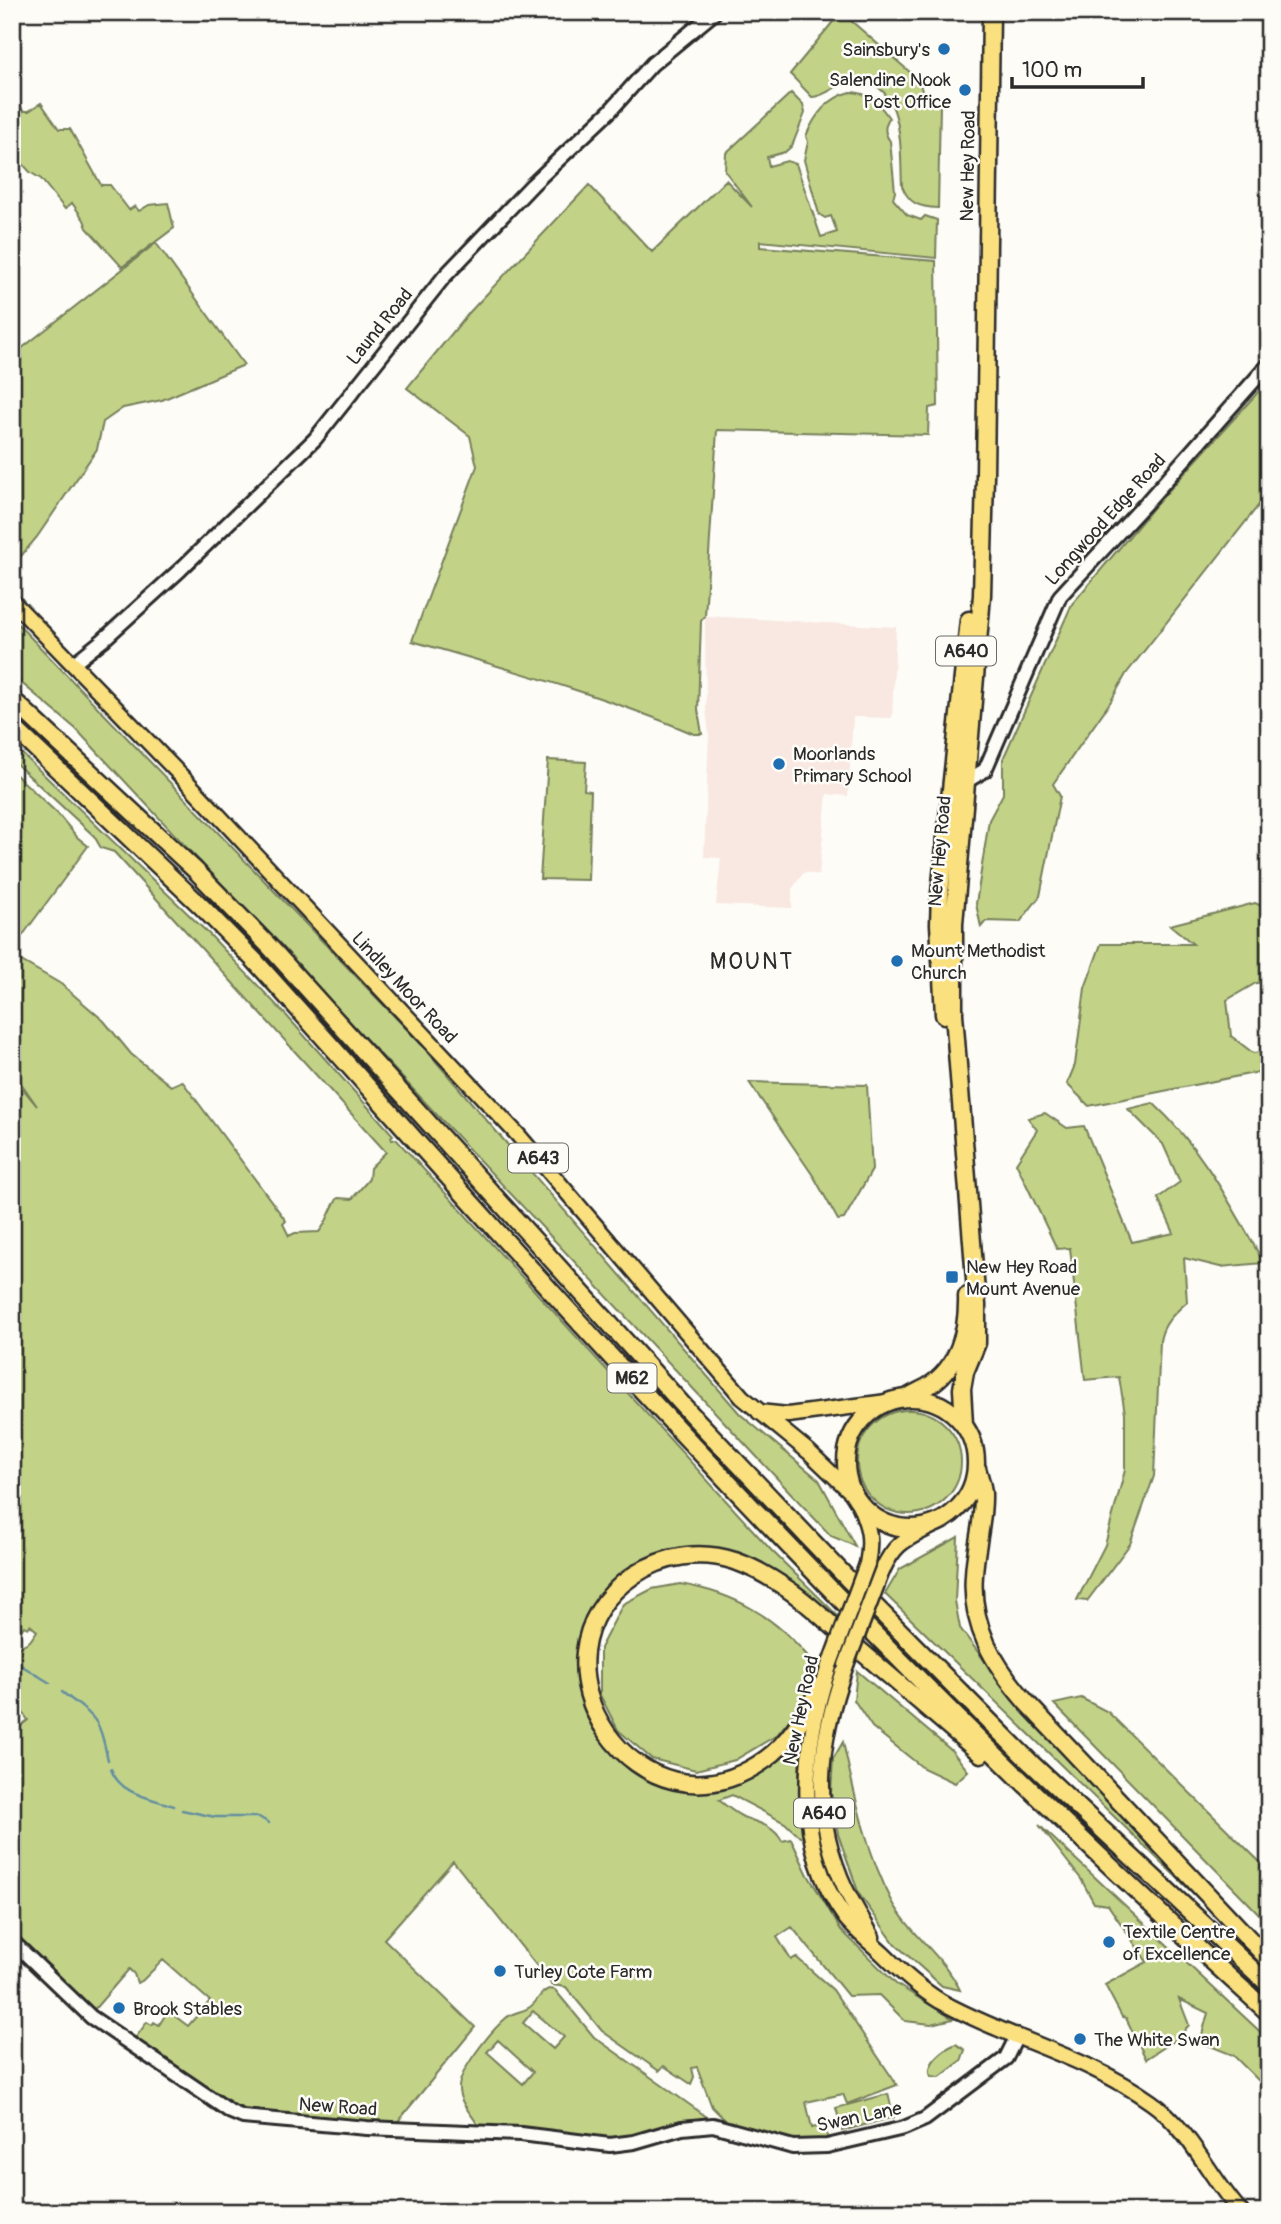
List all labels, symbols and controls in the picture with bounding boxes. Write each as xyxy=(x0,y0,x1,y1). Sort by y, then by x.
place label: Sainsbury's xyxy=(842,38,930,62)
marker: Sainsbury's xyxy=(936,41,952,57)
scale bar xyxy=(1012,46,1143,90)
text: 100 m xyxy=(1022,57,1082,84)
place label: Salendine Nook Post Office xyxy=(829,68,952,114)
marker: Salendine Nook Post Office xyxy=(957,82,973,98)
street label: New Hey Road xyxy=(955,110,981,222)
street label: Laund Road xyxy=(341,283,418,370)
street label: Longwood Edge Road xyxy=(1040,449,1171,591)
road number: A640 xyxy=(936,636,996,666)
place label: Moorlands Primary School xyxy=(793,742,912,788)
marker: Moorlands Primary School xyxy=(771,756,787,772)
street label: New Hey Road xyxy=(923,795,957,908)
street label: Lindley Moor Road xyxy=(346,927,462,1049)
place label: Mount Methodist Church xyxy=(911,939,1046,985)
district label: MOUNT xyxy=(710,947,794,976)
marker: Mount Methodist Church xyxy=(889,953,905,969)
road number: A643 xyxy=(508,1143,568,1172)
place label: New Hey Road Mount Avenue xyxy=(966,1255,1081,1301)
marker: New Hey Road Mount Avenue xyxy=(944,1269,960,1285)
road number: M62 xyxy=(608,1364,656,1392)
street label: New Hey Road xyxy=(778,1653,824,1767)
road number: A640 xyxy=(794,1798,854,1828)
place label: Textile Centre of Excellence xyxy=(1123,1920,1236,1966)
marker: Textile Centre of Excellence xyxy=(1101,1934,1117,1950)
place label: Turley Cote Farm xyxy=(514,1960,652,1984)
marker: Turley Cote Farm xyxy=(492,1963,508,1979)
place label: Brook Stables xyxy=(133,1997,242,2021)
marker: Brook Stables xyxy=(111,2000,127,2016)
place label: The White Swan xyxy=(1094,2028,1220,2052)
marker: The White Swan xyxy=(1072,2031,1088,2047)
street label: New Road xyxy=(298,2092,378,2122)
street label: Swan Lane xyxy=(815,2096,904,2138)

